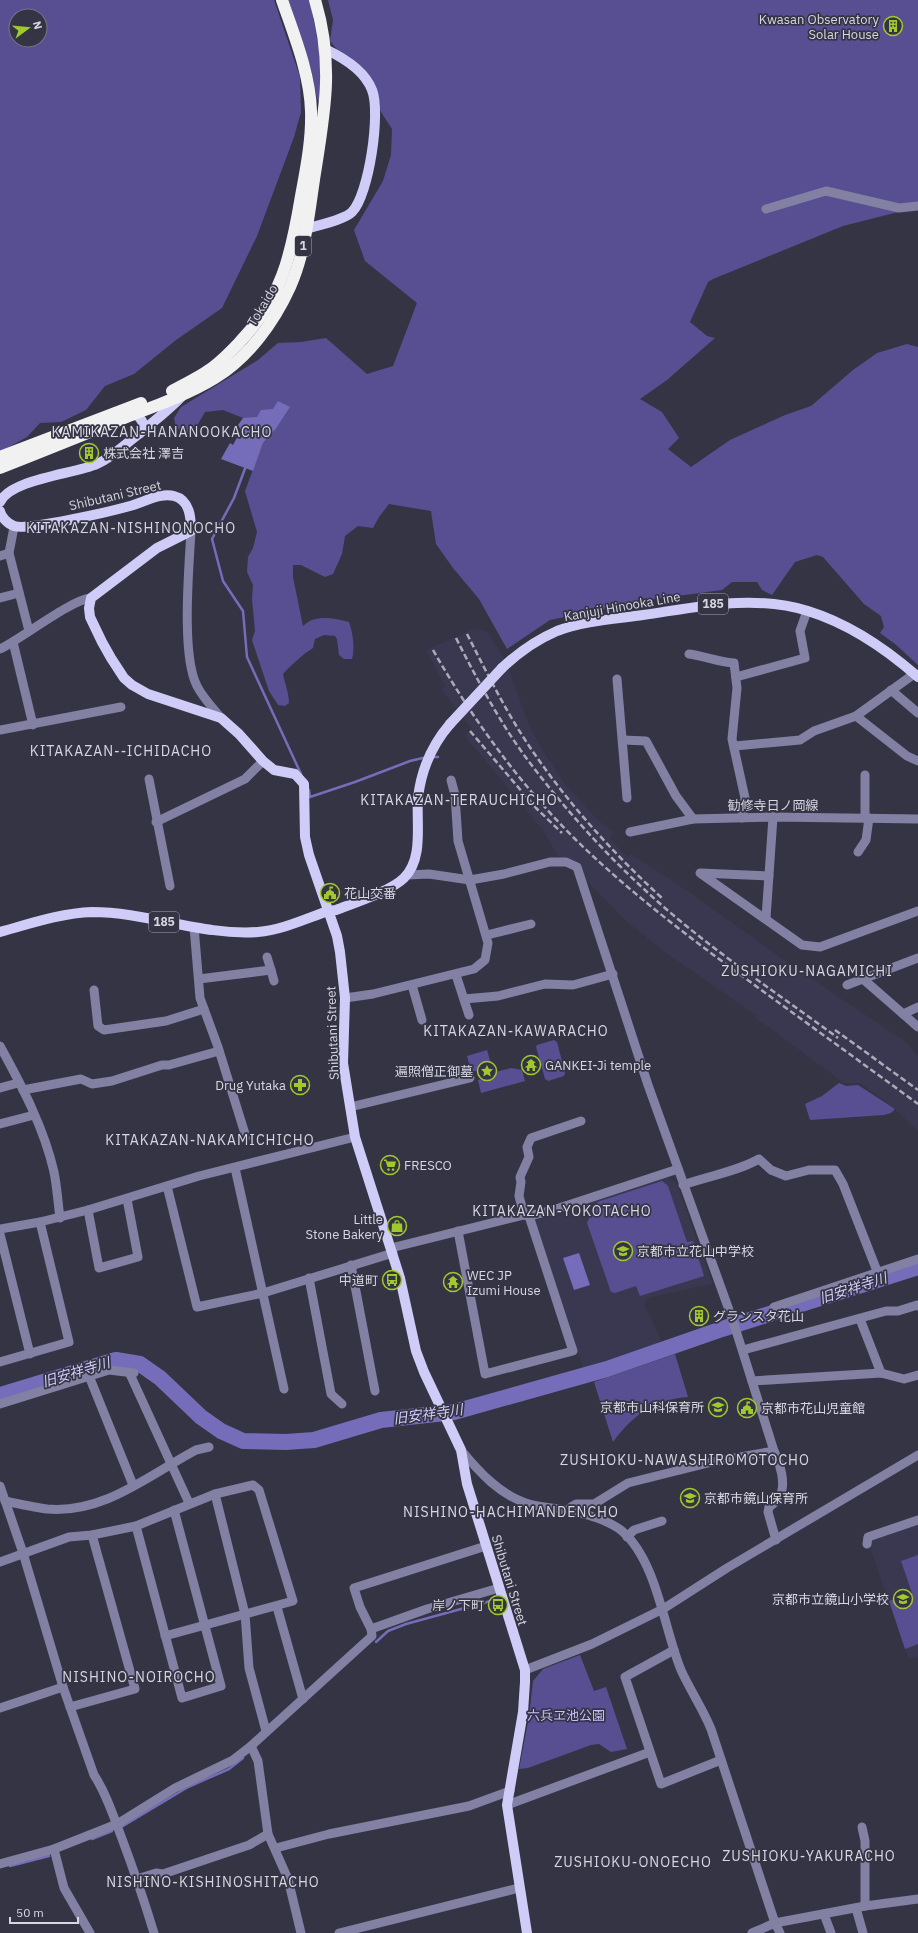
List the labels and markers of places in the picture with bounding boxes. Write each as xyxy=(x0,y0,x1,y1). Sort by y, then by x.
place label: Kwasan Observatory Solar House xyxy=(759,11,880,43)
building icon: Kwasan Observatory Solar House xyxy=(882,15,904,37)
building icon: 株式会社 澤吉 xyxy=(78,442,100,464)
place label: 株式会社 澤吉 xyxy=(103,445,184,462)
public building icon: 花山交番 xyxy=(319,882,341,904)
place label: 花山交番 xyxy=(344,885,396,902)
temple icon: GANKEI-Ji temple xyxy=(520,1054,542,1076)
place label: GANKEI-Ji temple xyxy=(545,1057,651,1074)
place icon: 遍照僧正御墓 xyxy=(476,1060,498,1082)
place label: 遍照僧正御墓 xyxy=(395,1063,473,1080)
pharmacy icon: Drug Yutaka xyxy=(289,1074,311,1096)
place label: Drug Yutaka xyxy=(215,1077,286,1094)
supermarket icon: FRESCO xyxy=(379,1154,401,1176)
place label: FRESCO xyxy=(404,1157,452,1174)
place label: Little Stone Bakery xyxy=(305,1211,384,1243)
shop icon: Little Stone Bakery xyxy=(386,1215,408,1237)
school or university icon: 京都市立花山中学校 xyxy=(612,1240,634,1262)
place label: 京都市立花山中学校 xyxy=(637,1243,754,1260)
place label: WEC JP Izumi House xyxy=(467,1267,541,1299)
bus stop icon: 中道町 xyxy=(381,1269,403,1291)
temple icon: WEC JP Izumi House xyxy=(442,1271,464,1293)
place label: 中道町 xyxy=(339,1272,378,1289)
building icon: グランスタ花山 xyxy=(688,1305,710,1327)
place label: グランスタ花山 xyxy=(713,1308,804,1325)
school or university icon: 京都市山科保育所 xyxy=(707,1396,729,1418)
public building icon: 京都市花山児童館 xyxy=(736,1397,758,1419)
place label: 京都市山科保育所 xyxy=(600,1399,704,1416)
place label: 京都市花山児童館 xyxy=(761,1400,865,1417)
school or university icon: 京都市鏡山保育所 xyxy=(679,1487,701,1509)
place label: 京都市鏡山保育所 xyxy=(704,1490,808,1507)
school or university icon: 京都市立鏡山小学校 xyxy=(892,1588,914,1610)
place label: 京都市立鏡山小学校 xyxy=(772,1591,889,1608)
bus stop icon: 岸ノ下町 xyxy=(487,1594,509,1616)
place label: 岸ノ下町 xyxy=(432,1597,484,1614)

